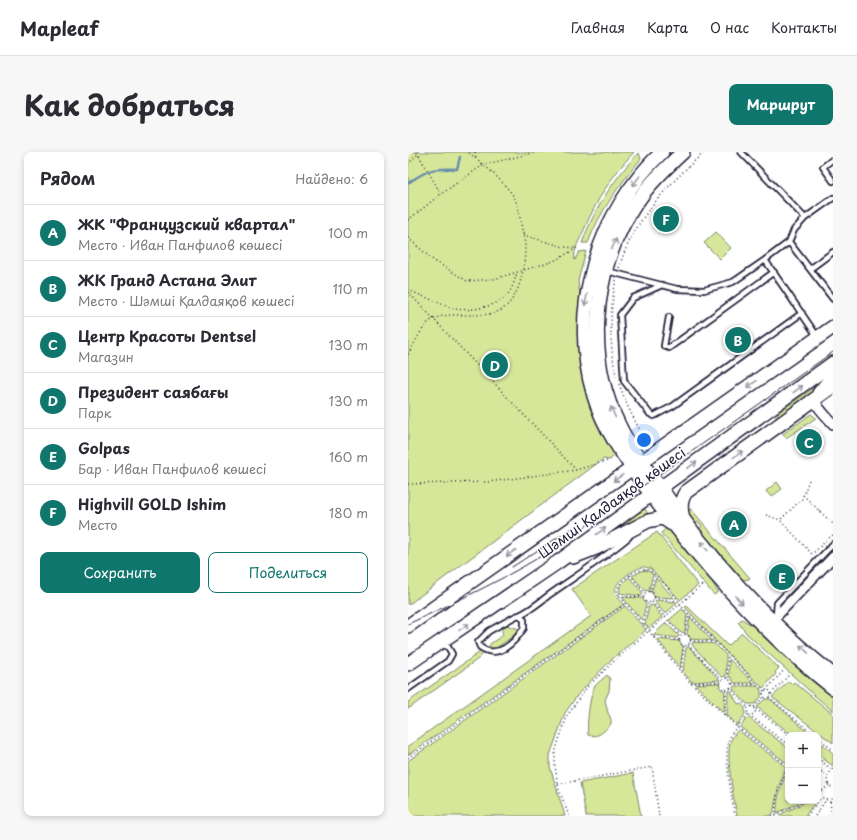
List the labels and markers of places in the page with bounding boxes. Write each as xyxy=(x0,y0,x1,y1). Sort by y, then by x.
pin: F xyxy=(653,204,679,234)
pin: B xyxy=(725,325,751,355)
pin: D xyxy=(482,350,508,380)
pin: C xyxy=(796,427,822,457)
pin: A xyxy=(721,509,747,539)
pin: E xyxy=(769,562,795,592)

